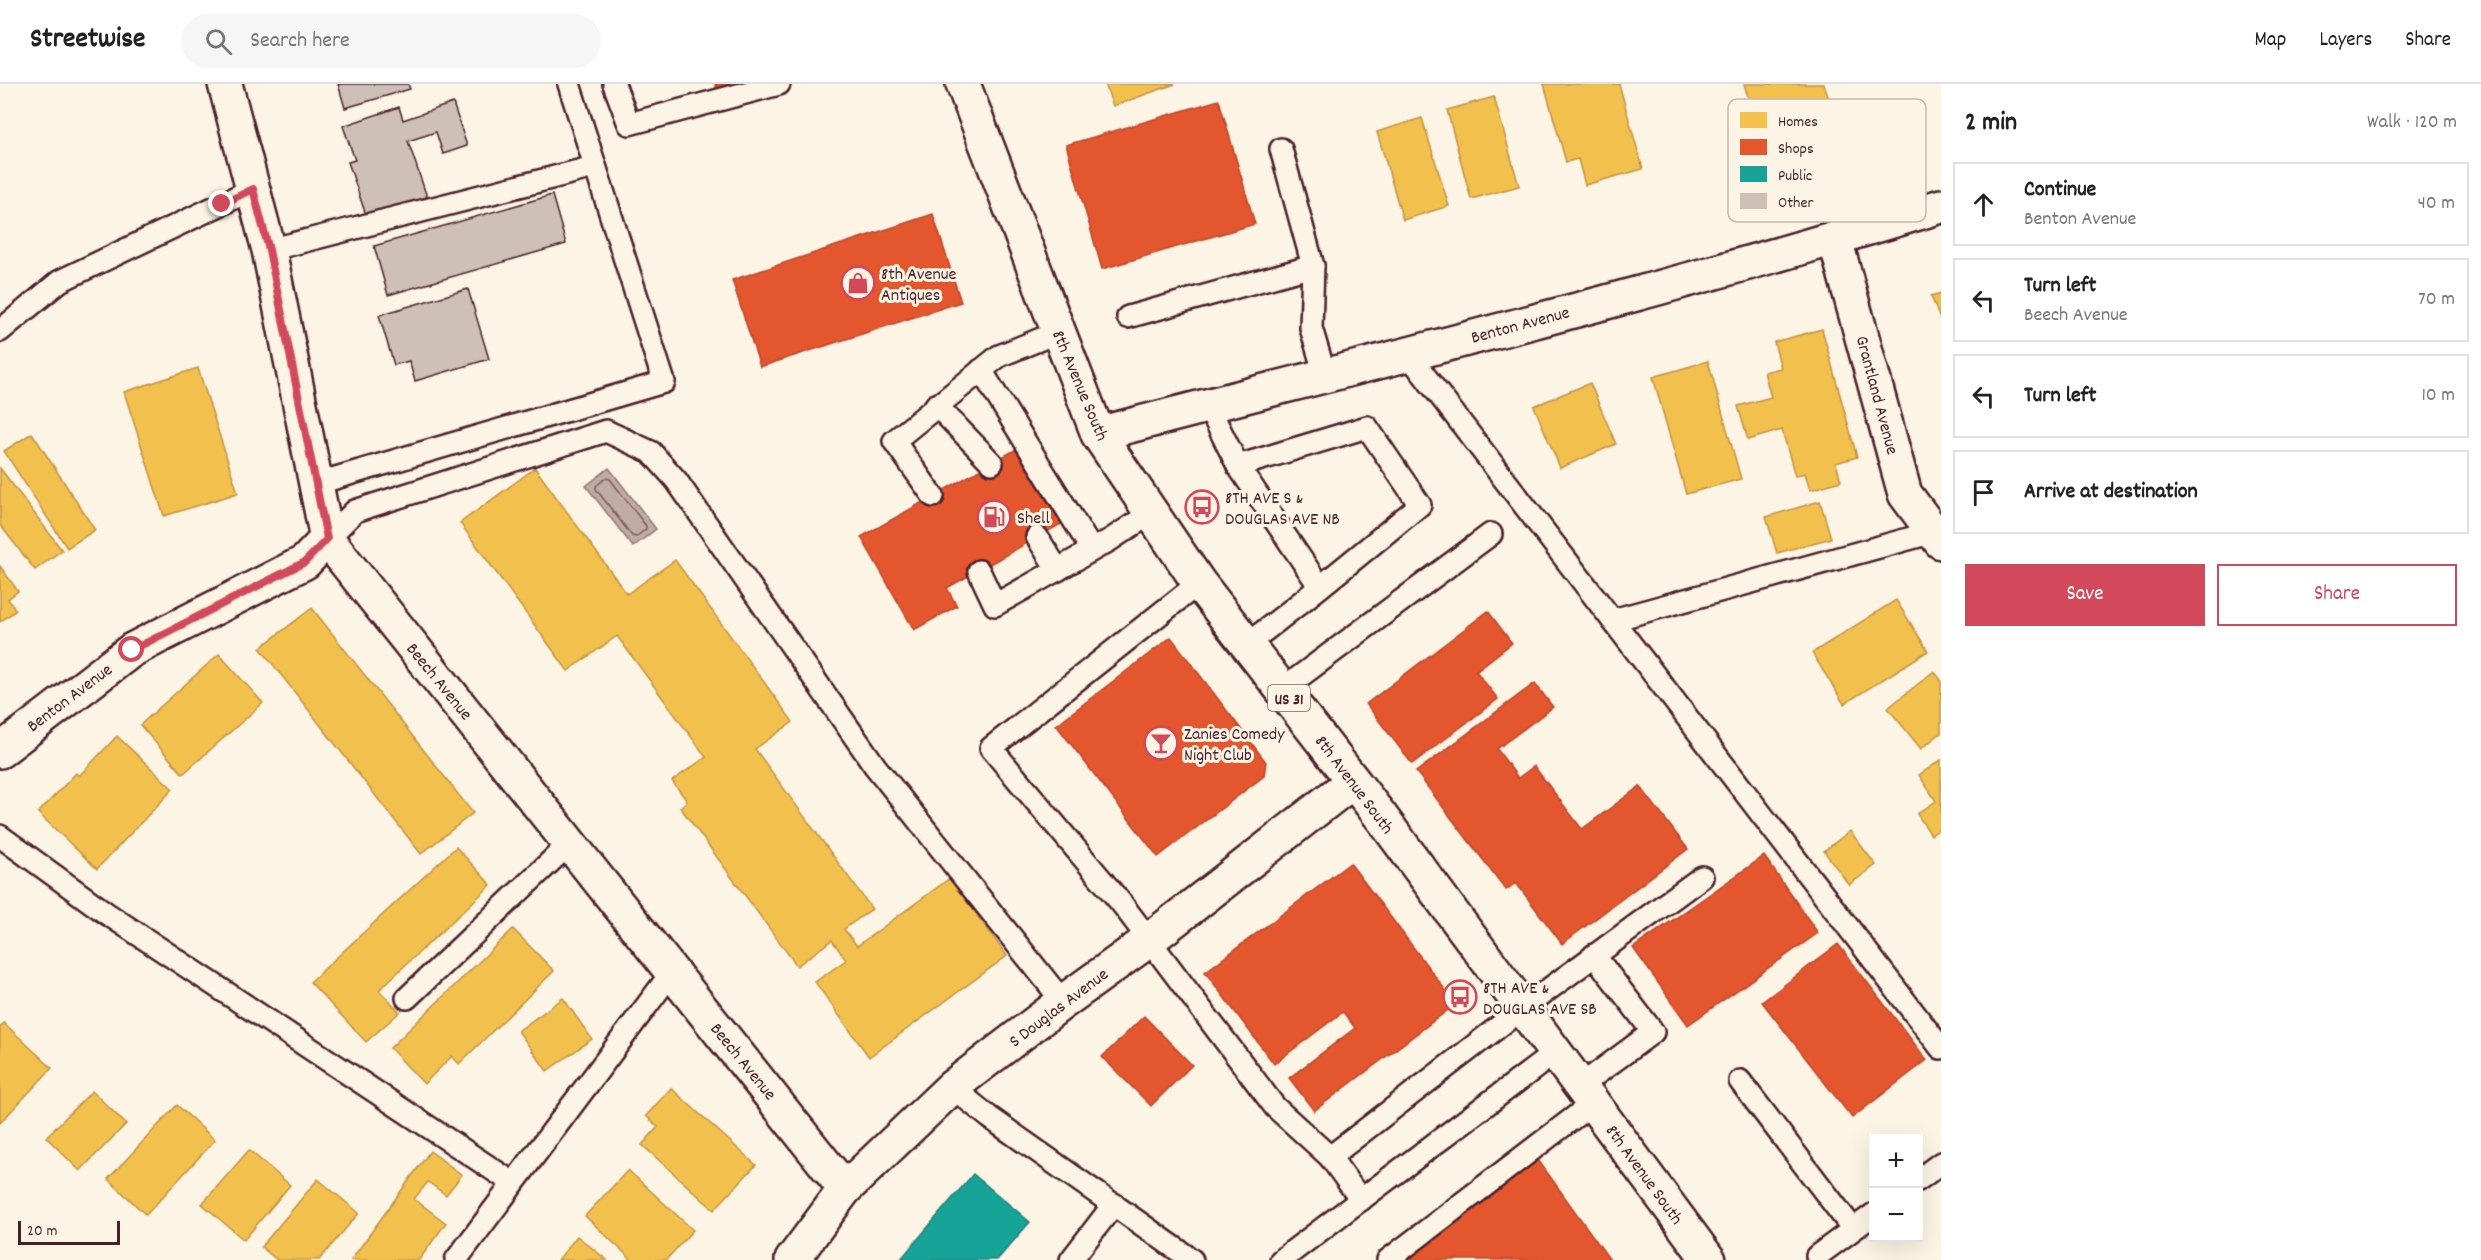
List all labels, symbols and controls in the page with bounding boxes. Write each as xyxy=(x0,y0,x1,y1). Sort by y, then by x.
search box xyxy=(181,14,601,68)
text: Streetwise xyxy=(30,21,145,61)
icon: search xyxy=(202,25,235,58)
text: Search here xyxy=(250,26,350,57)
text: Map xyxy=(2255,26,2286,56)
text: Layers xyxy=(2319,26,2372,56)
text: Share xyxy=(2405,26,2451,56)
legend xyxy=(1728,99,1926,222)
text: 2 min xyxy=(1965,105,2017,142)
text: Walk · 120 m xyxy=(2367,109,2457,137)
text: Homes xyxy=(1778,111,1818,134)
text: Shops xyxy=(1778,138,1814,161)
text: Public xyxy=(1778,165,1812,188)
text: Continue xyxy=(2024,175,2096,206)
icon: ahead xyxy=(1967,188,2000,221)
route end xyxy=(208,190,234,216)
text: 40 m xyxy=(2417,190,2455,218)
text: Other xyxy=(1778,192,1813,215)
text: Benton Avenue xyxy=(2024,206,2136,234)
place label: 8th Avenue Antiques xyxy=(881,263,957,309)
shop icon: 8th Avenue Antiques xyxy=(840,265,876,301)
text: Turn left xyxy=(2024,271,2096,302)
icon: left xyxy=(1967,284,2000,317)
text: 70 m xyxy=(2418,286,2455,314)
street label: Benton Avenue xyxy=(1469,301,1573,352)
text: Beech Avenue xyxy=(2024,302,2128,330)
street label: 8th Avenue South xyxy=(1044,327,1113,445)
street label: Grantland Avenue xyxy=(1848,333,1903,458)
icon: left xyxy=(1967,380,2000,413)
text: Turn left xyxy=(2024,381,2096,412)
text: 10 m xyxy=(2421,382,2455,410)
icon: arrive xyxy=(1967,476,2000,509)
text: Arrive at destination xyxy=(2024,477,2198,508)
place label: 8TH AVE S & DOUGLAS AVE NB xyxy=(1225,487,1340,533)
bus stop icon: 8TH AVE S & DOUGLAS AVE NB xyxy=(1184,489,1220,525)
fuel station icon: Shell xyxy=(976,499,1012,535)
place label: Shell xyxy=(1017,507,1050,532)
button: Save xyxy=(1965,564,2205,626)
button: Share xyxy=(2217,564,2457,626)
route start xyxy=(118,636,144,662)
street label: Beech Avenue xyxy=(399,638,477,727)
street label: Benton Avenue xyxy=(23,659,118,739)
road number: US 31 xyxy=(1268,685,1310,711)
place label: Zanies Comedy Night Club xyxy=(1184,723,1285,769)
bar icon: Zanies Comedy Night Club xyxy=(1143,725,1179,761)
street label: 8th Avenue South xyxy=(1307,731,1399,840)
street label: S Douglas Avenue xyxy=(1005,963,1114,1055)
place label: 8TH AVE & DOUGLAS AVE SB xyxy=(1483,977,1597,1023)
bus stop icon: 8TH AVE & DOUGLAS AVE SB xyxy=(1442,979,1478,1015)
street label: Beech Avenue xyxy=(703,1018,781,1107)
street label: 8th Avenue South xyxy=(1598,1120,1688,1231)
map controls xyxy=(1869,1134,1923,1242)
button: + xyxy=(1869,1134,1923,1188)
button: − xyxy=(1869,1188,1923,1242)
scale bar xyxy=(18,1218,120,1246)
text: 20 m xyxy=(27,1220,57,1243)

